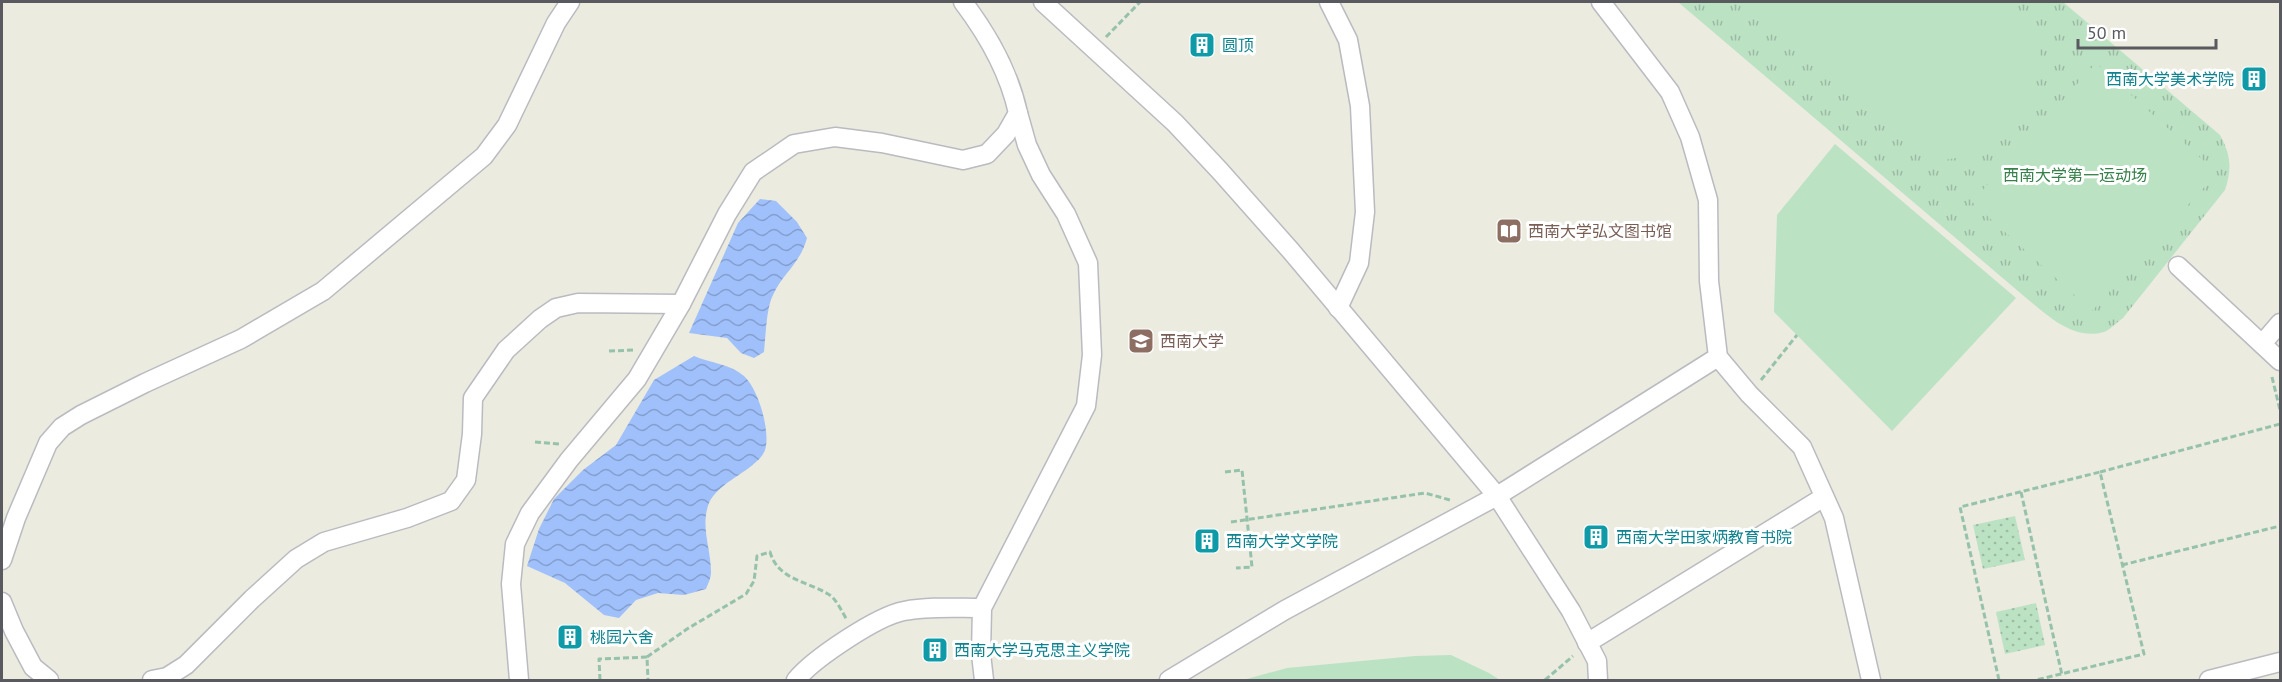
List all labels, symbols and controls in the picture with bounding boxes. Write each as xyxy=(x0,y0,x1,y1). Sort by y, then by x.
scale bar xyxy=(2078,12,2216,50)
text: 50 m xyxy=(2087,21,2126,44)
building icon: 圆顶 xyxy=(1187,30,1217,60)
place label: 圆顶 xyxy=(1222,35,1254,55)
building icon: 西南大学美术学院 xyxy=(2239,64,2269,94)
place label: 西南大学美术学院 xyxy=(2106,69,2234,89)
park label: 西南大学第一运动场 xyxy=(2003,165,2147,185)
library icon: 西南大学弘文图书馆 xyxy=(1494,216,1524,246)
place label: 西南大学弘文图书馆 xyxy=(1528,221,1672,241)
school or university icon: 西南大学 xyxy=(1126,326,1156,356)
place label: 西南大学 xyxy=(1160,331,1224,351)
building icon: 西南大学田家炳教育书院 xyxy=(1581,522,1611,552)
building icon: 西南大学文学院 xyxy=(1192,526,1222,556)
place label: 西南大学田家炳教育书院 xyxy=(1616,527,1792,547)
place label: 西南大学文学院 xyxy=(1226,531,1338,551)
building icon: 桃园六舍 xyxy=(555,622,585,652)
place label: 桃园六舍 xyxy=(590,627,654,647)
building icon: 西南大学马克思主义学院 xyxy=(920,635,950,665)
place label: 西南大学马克思主义学院 xyxy=(954,640,1130,660)

